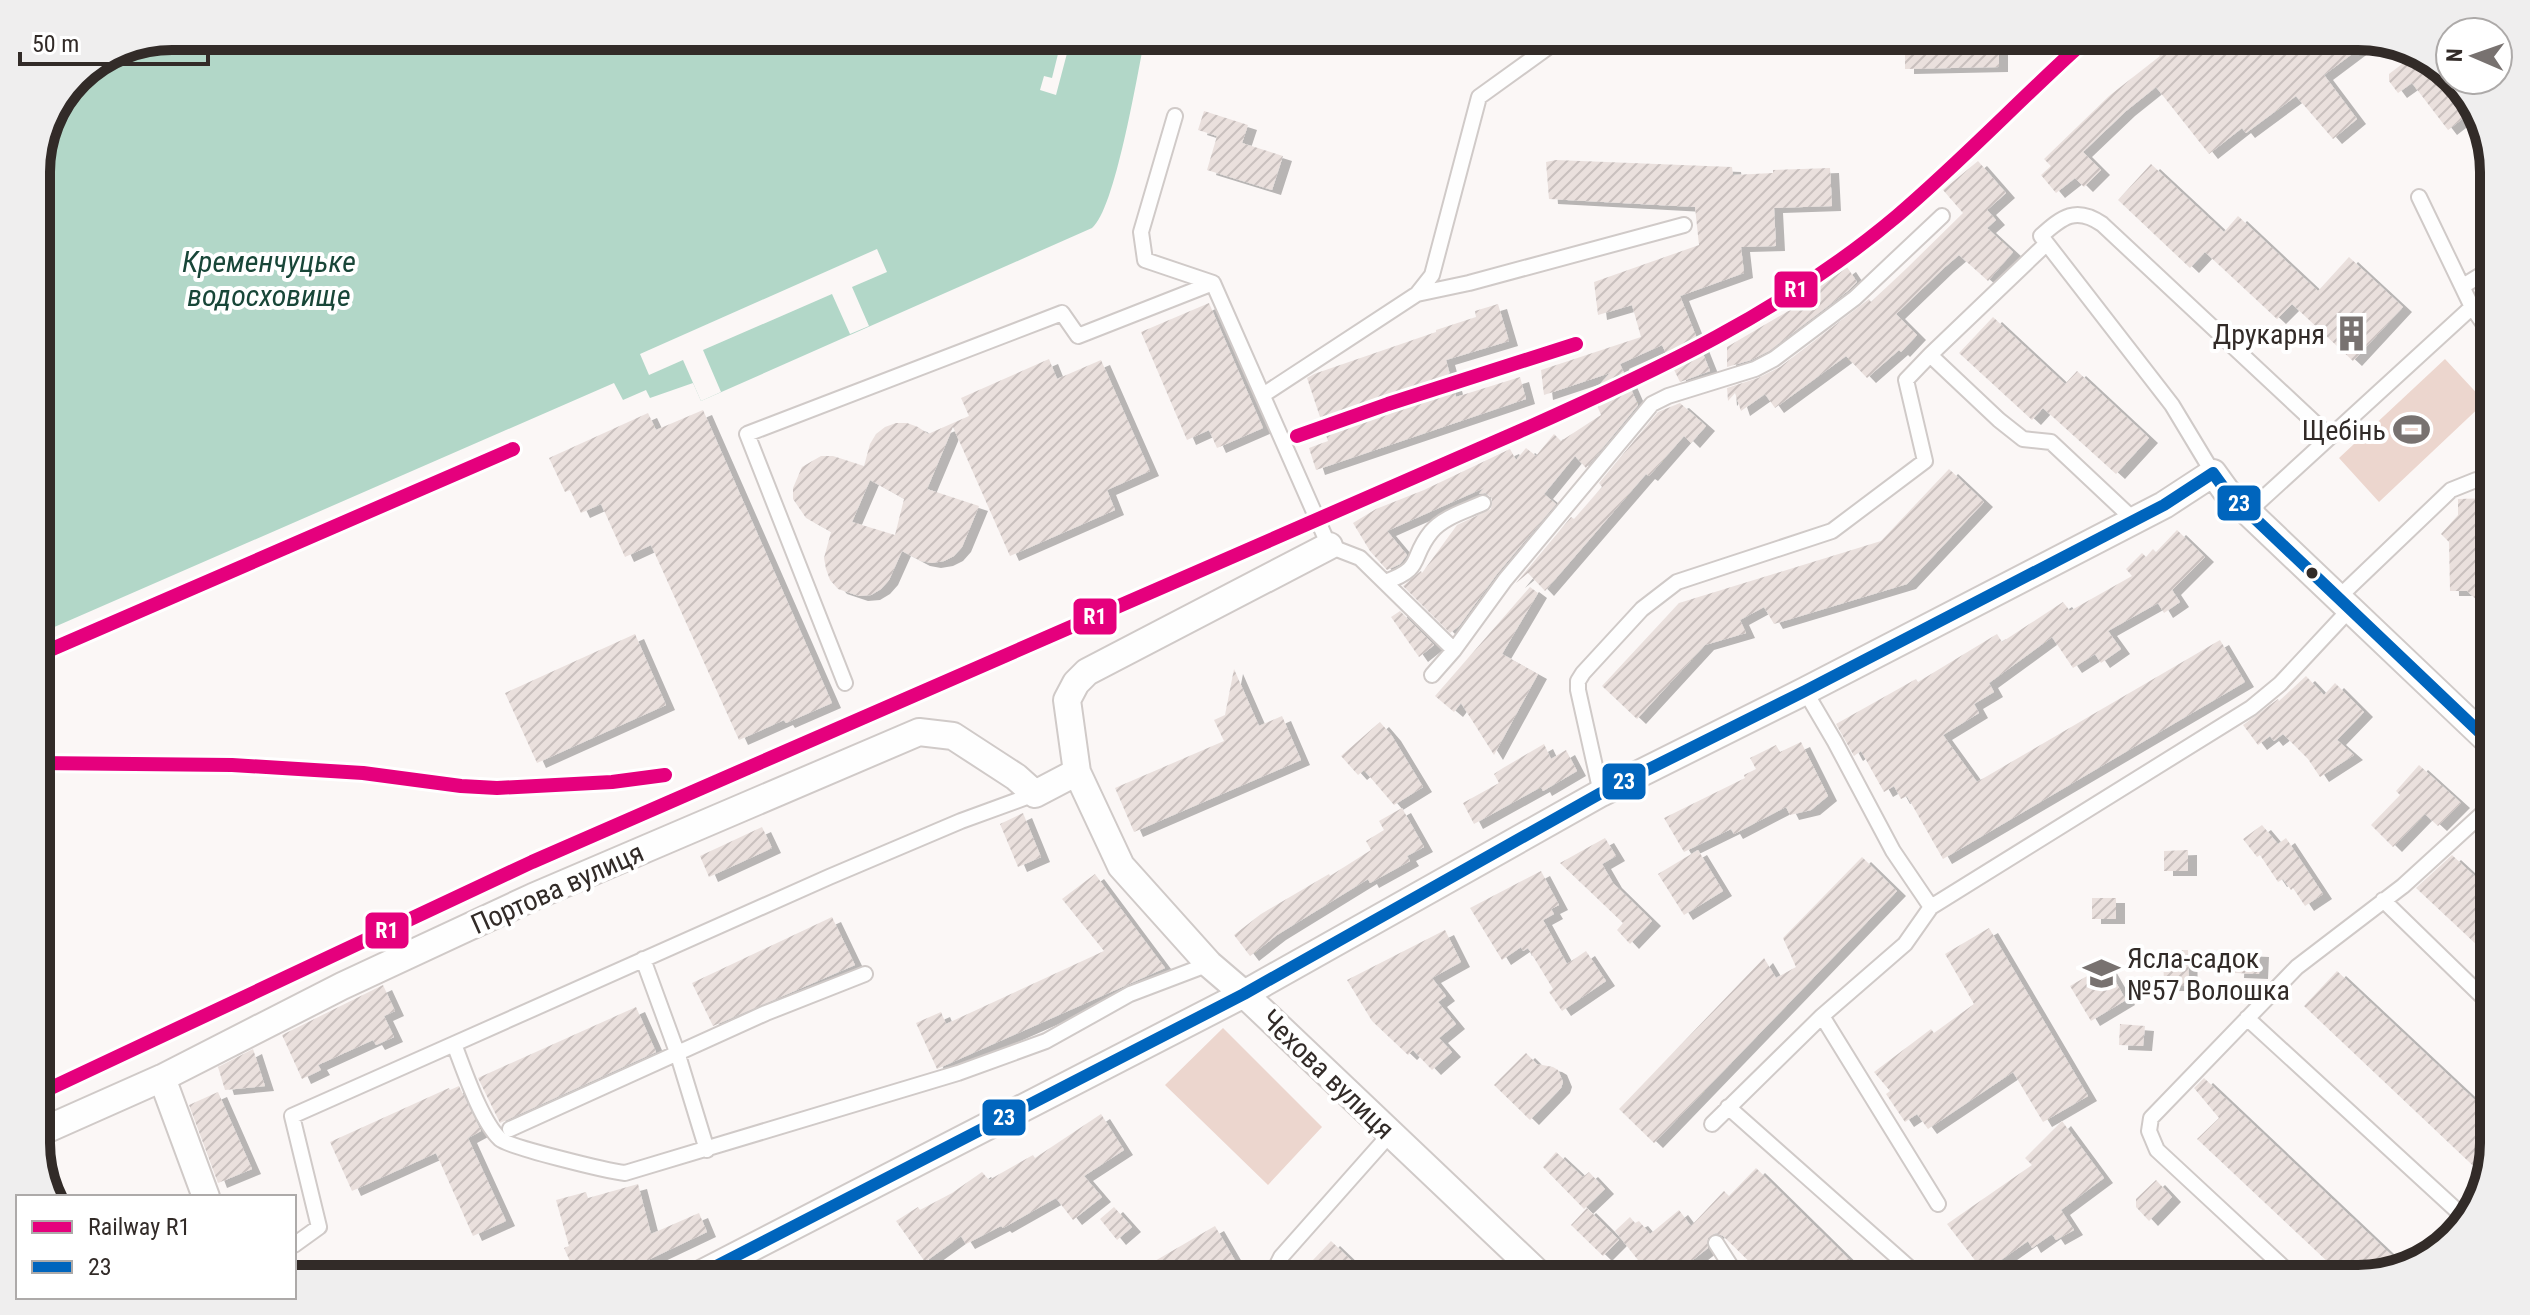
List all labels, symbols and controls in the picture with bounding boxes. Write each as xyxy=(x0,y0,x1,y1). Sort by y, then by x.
scale bar xyxy=(20,16,208,66)
north arrow xyxy=(2434,16,2514,96)
text: 50 m xyxy=(32,30,79,58)
text: N xyxy=(2442,48,2467,62)
water label: Кременчуцьке водосховище xyxy=(182,244,356,313)
line badge: R1 xyxy=(1773,270,1819,309)
text: R1 xyxy=(1784,277,1808,302)
building icon: Друкарня xyxy=(2332,315,2370,353)
place label: Друкарня xyxy=(2213,318,2325,351)
sports icon: Щебінь xyxy=(2393,411,2431,449)
place label: Щебінь xyxy=(2302,414,2386,447)
line badge: 23 xyxy=(2216,484,2262,522)
text: 23 xyxy=(2228,491,2250,516)
unlabelled marker xyxy=(2304,565,2320,581)
line badge: R1 xyxy=(1072,597,1118,636)
text: R1 xyxy=(1083,604,1107,629)
line badge: 23 xyxy=(1601,762,1647,801)
text: 23 xyxy=(1613,769,1635,794)
street label: Портова вулиця xyxy=(466,836,649,941)
line badge: R1 xyxy=(364,911,410,950)
text: R1 xyxy=(375,918,399,943)
place label: Ясла-садок №57 Волошка xyxy=(2127,942,2290,1007)
school or university icon: Ясла-садок №57 Волошка xyxy=(2082,955,2120,993)
street label: Чехова вулиця xyxy=(1254,1003,1401,1146)
line badge: 23 xyxy=(981,1098,1027,1137)
text: 23 xyxy=(993,1105,1015,1130)
legend xyxy=(16,1195,296,1299)
text: Railway R1 xyxy=(88,1213,190,1241)
text: 23 xyxy=(88,1253,112,1281)

